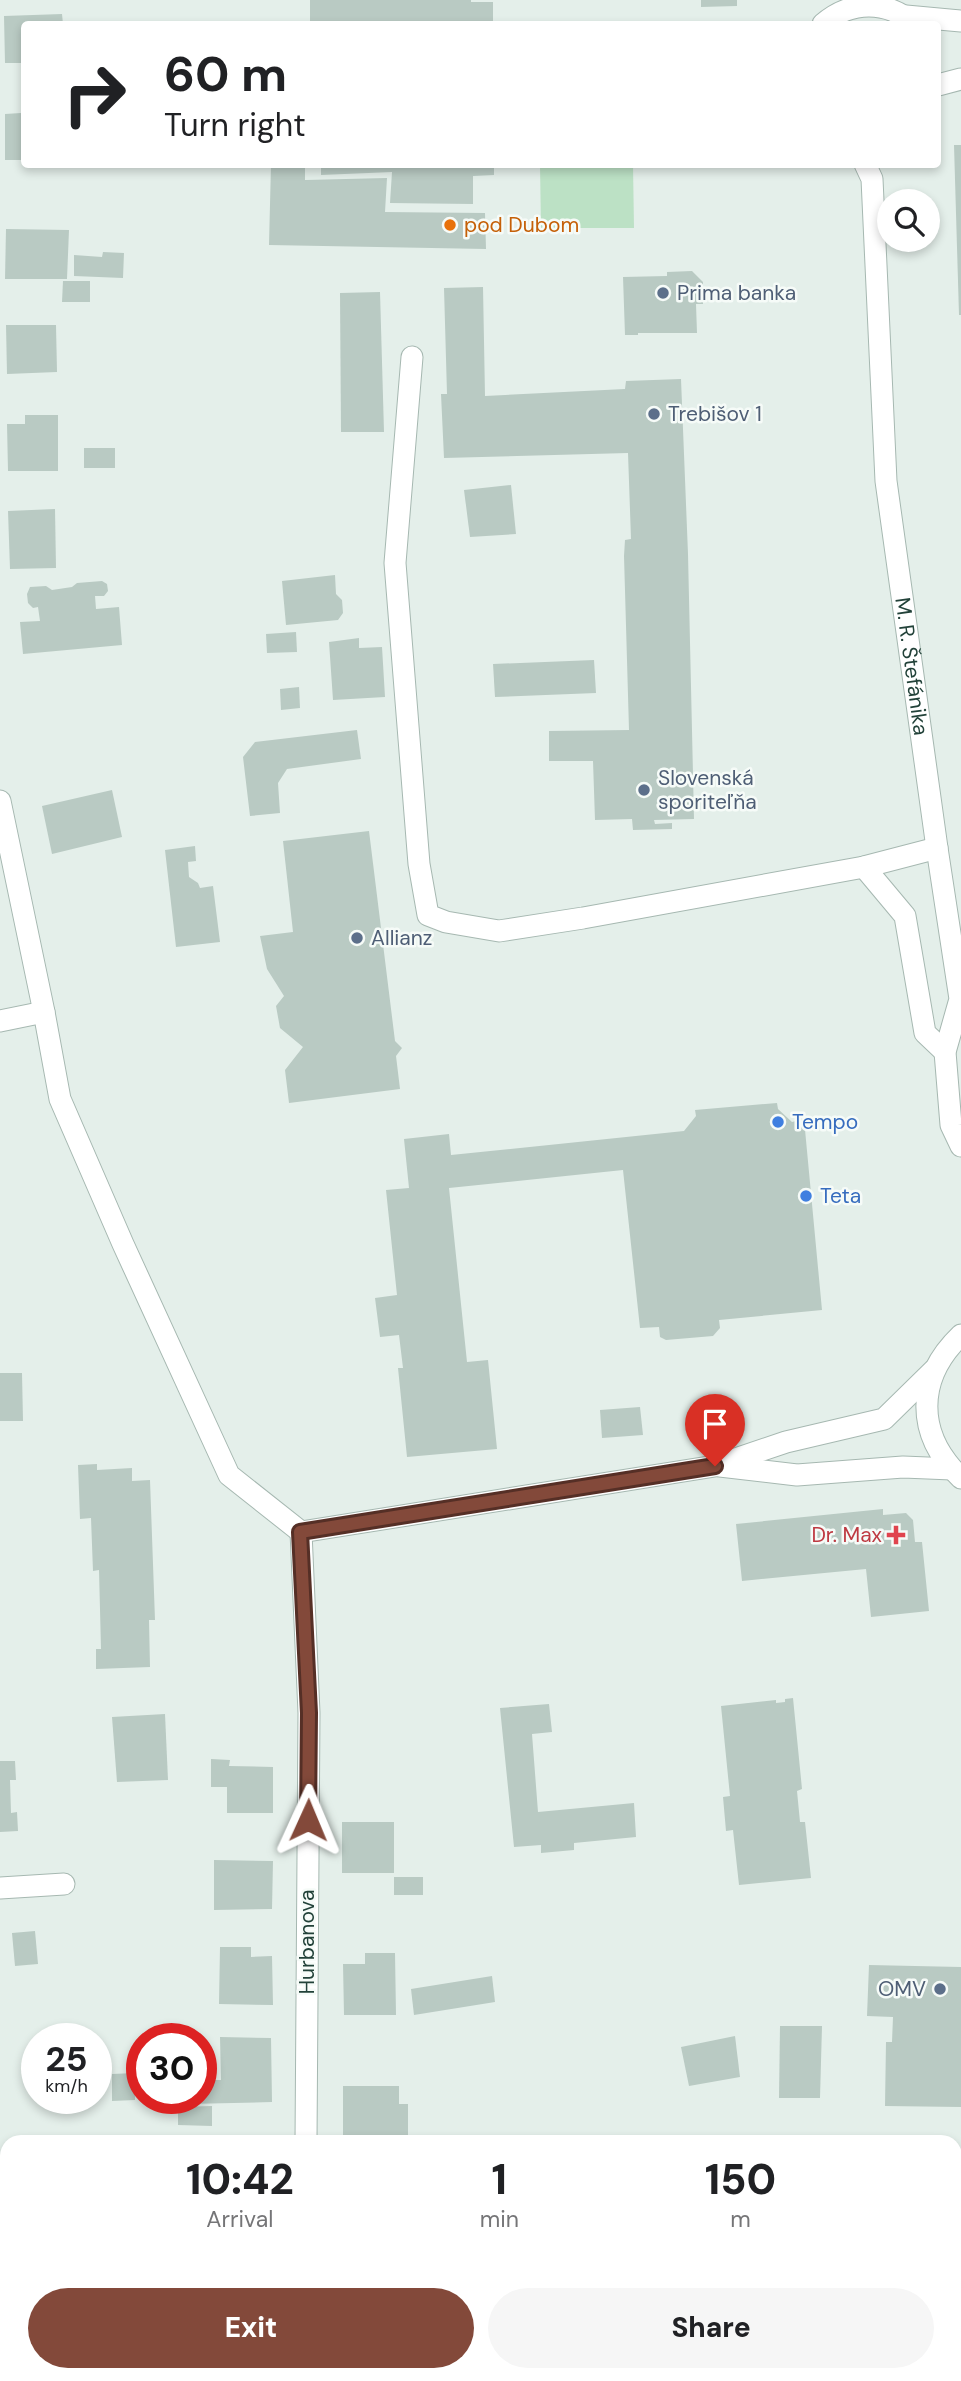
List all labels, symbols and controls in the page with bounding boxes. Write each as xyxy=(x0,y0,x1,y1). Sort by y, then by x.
text: 60 m xyxy=(164,42,287,106)
icon: right xyxy=(49,49,140,140)
text: Turn right xyxy=(164,104,306,146)
map controls xyxy=(877,189,940,252)
button: search xyxy=(877,189,940,252)
place label: pod Dubom xyxy=(464,211,579,239)
marker: pod Dubom xyxy=(442,217,458,233)
place label: Prima banka xyxy=(677,279,796,307)
marker: Prima banka xyxy=(655,285,671,301)
place label: Trebišov 1 xyxy=(668,400,762,428)
marker: Trebišov 1 xyxy=(646,406,662,422)
street label: M. R. Štefánika xyxy=(888,596,935,737)
place label: Slovenská sporiteľňa xyxy=(658,764,757,816)
marker: Slovenská sporiteľňa xyxy=(636,782,652,798)
place label: Allianz xyxy=(371,924,432,952)
marker: Allianz xyxy=(349,930,365,946)
place label: Tempo xyxy=(792,1108,858,1136)
marker: Tempo xyxy=(770,1114,786,1130)
place label: Teta xyxy=(820,1182,861,1210)
marker: Teta xyxy=(798,1188,814,1204)
pin xyxy=(685,1394,745,1466)
icon: arrive xyxy=(696,1405,734,1443)
place label: Dr. Max xyxy=(811,1521,882,1549)
marker: Dr. Max xyxy=(888,1527,904,1543)
position arrow xyxy=(271,1783,345,1857)
street label: Hurbanova xyxy=(293,1890,321,1994)
place label: OMV xyxy=(878,1975,926,2003)
marker: OMV xyxy=(932,1981,948,1997)
speed limit sign: 30 xyxy=(126,2023,217,2114)
text: 25 xyxy=(46,2036,87,2082)
text: km/h xyxy=(45,2074,88,2098)
text: 10:42 xyxy=(186,2152,294,2207)
text: 1 xyxy=(492,2152,507,2207)
text: 150 xyxy=(705,2152,776,2207)
text: Arrival xyxy=(206,2204,273,2234)
text: min xyxy=(480,2204,519,2234)
text: m xyxy=(730,2204,751,2234)
button: Exit xyxy=(28,2288,474,2368)
button: Share xyxy=(488,2288,934,2368)

